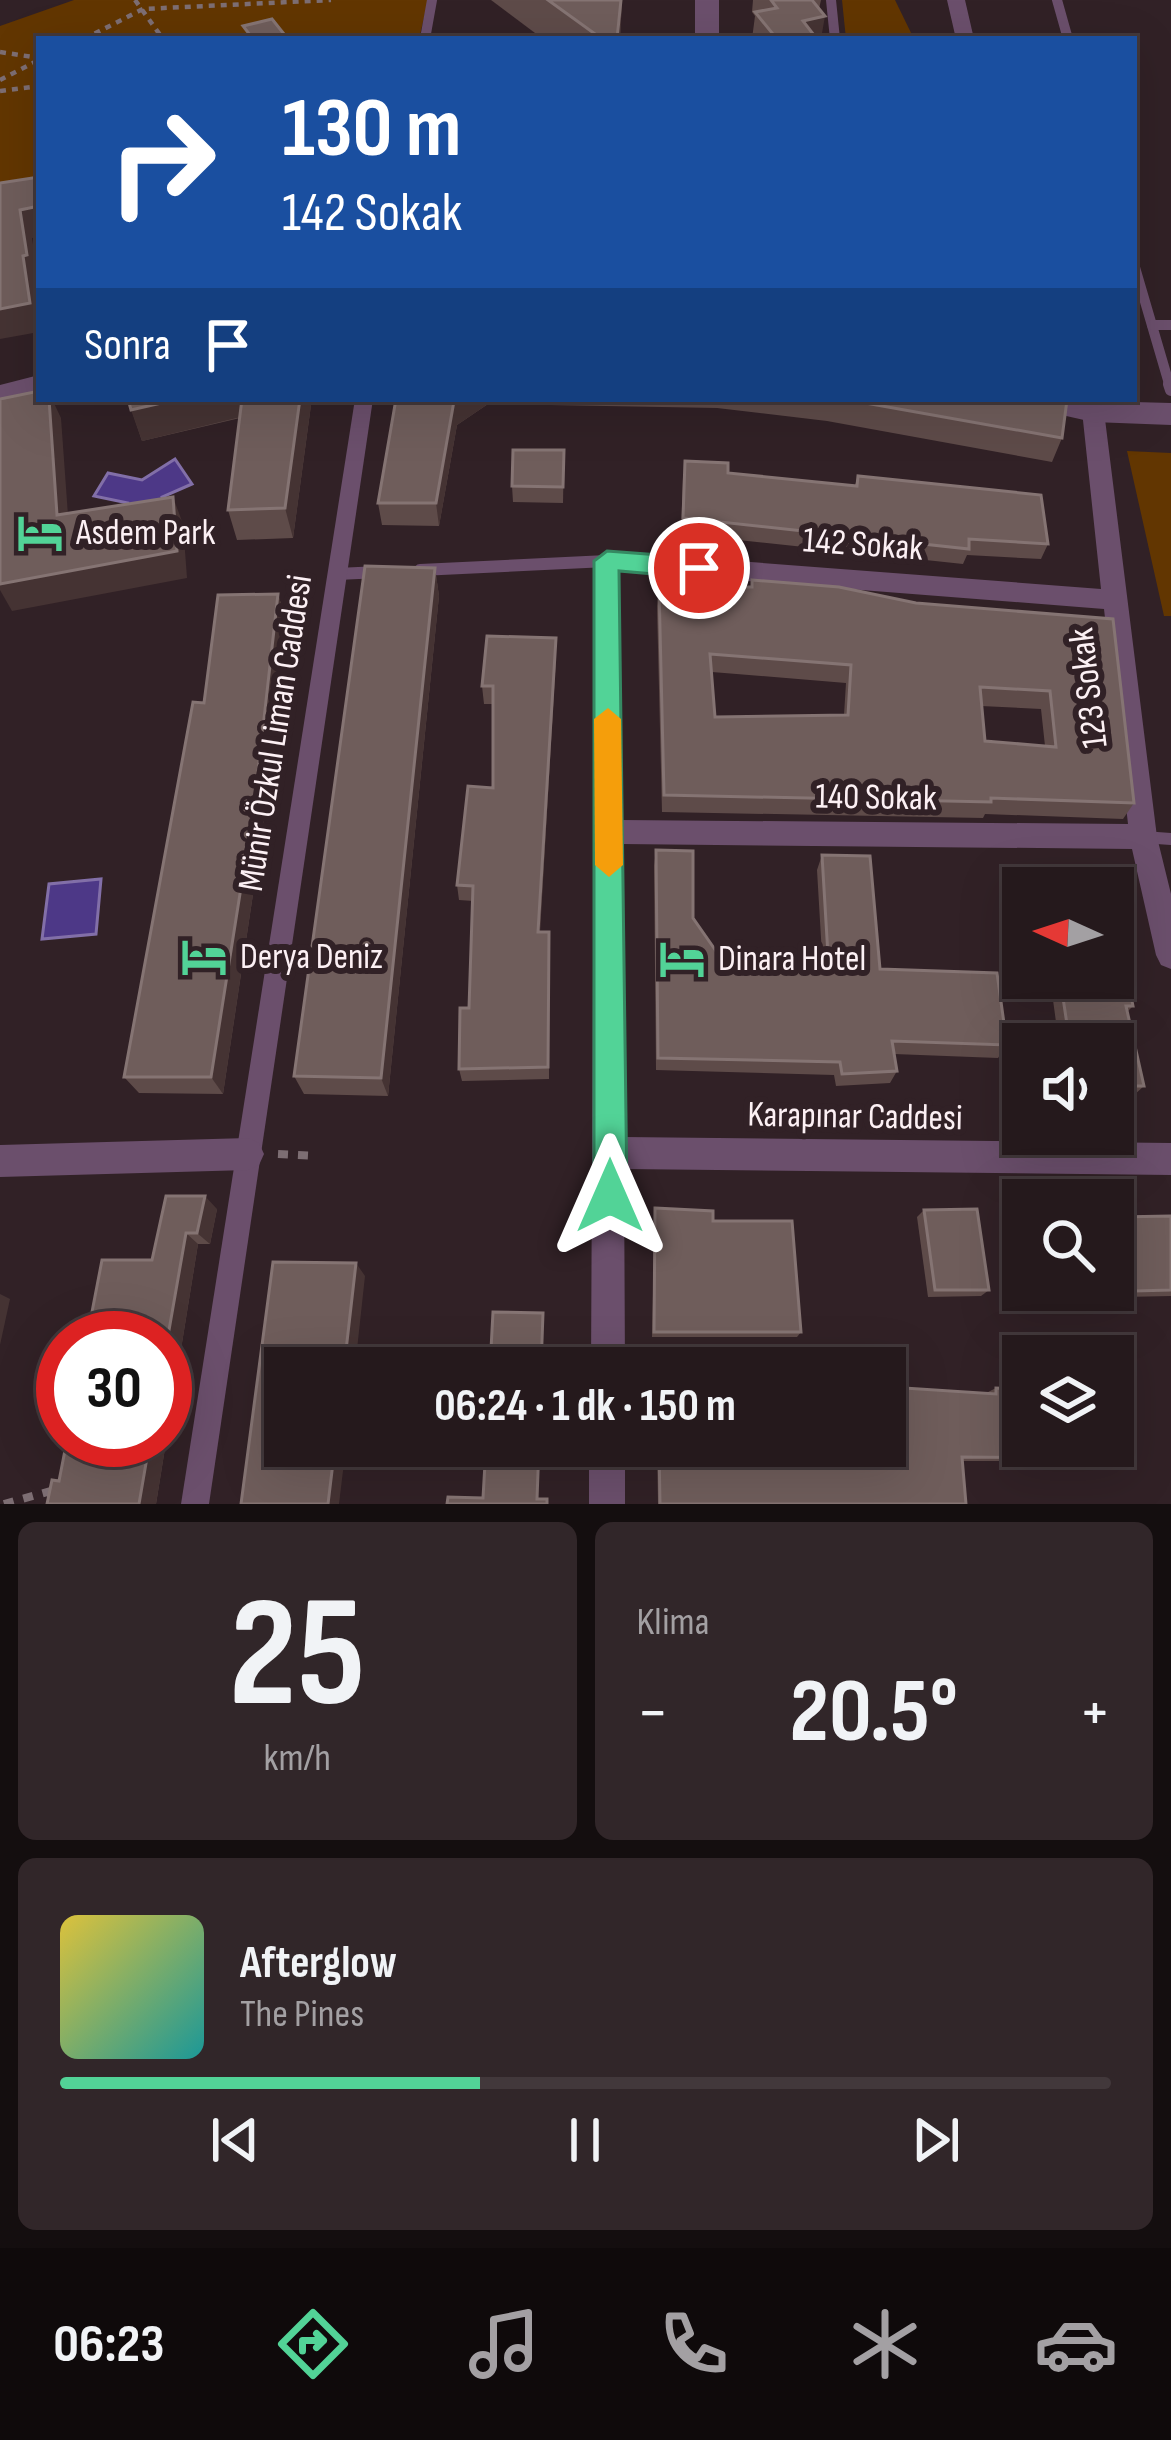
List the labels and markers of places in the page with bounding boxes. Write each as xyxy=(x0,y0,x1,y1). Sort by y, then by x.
hotel icon: Asdem Park xyxy=(15,508,65,558)
place label: Asdem Park xyxy=(75,512,216,555)
pin xyxy=(648,517,750,619)
hotel icon: Derya Deniz xyxy=(179,932,229,982)
hotel icon: Dinara Hotel xyxy=(657,934,707,984)
place label: Derya Deniz xyxy=(240,936,383,979)
place label: Dinara Hotel xyxy=(718,938,866,981)

